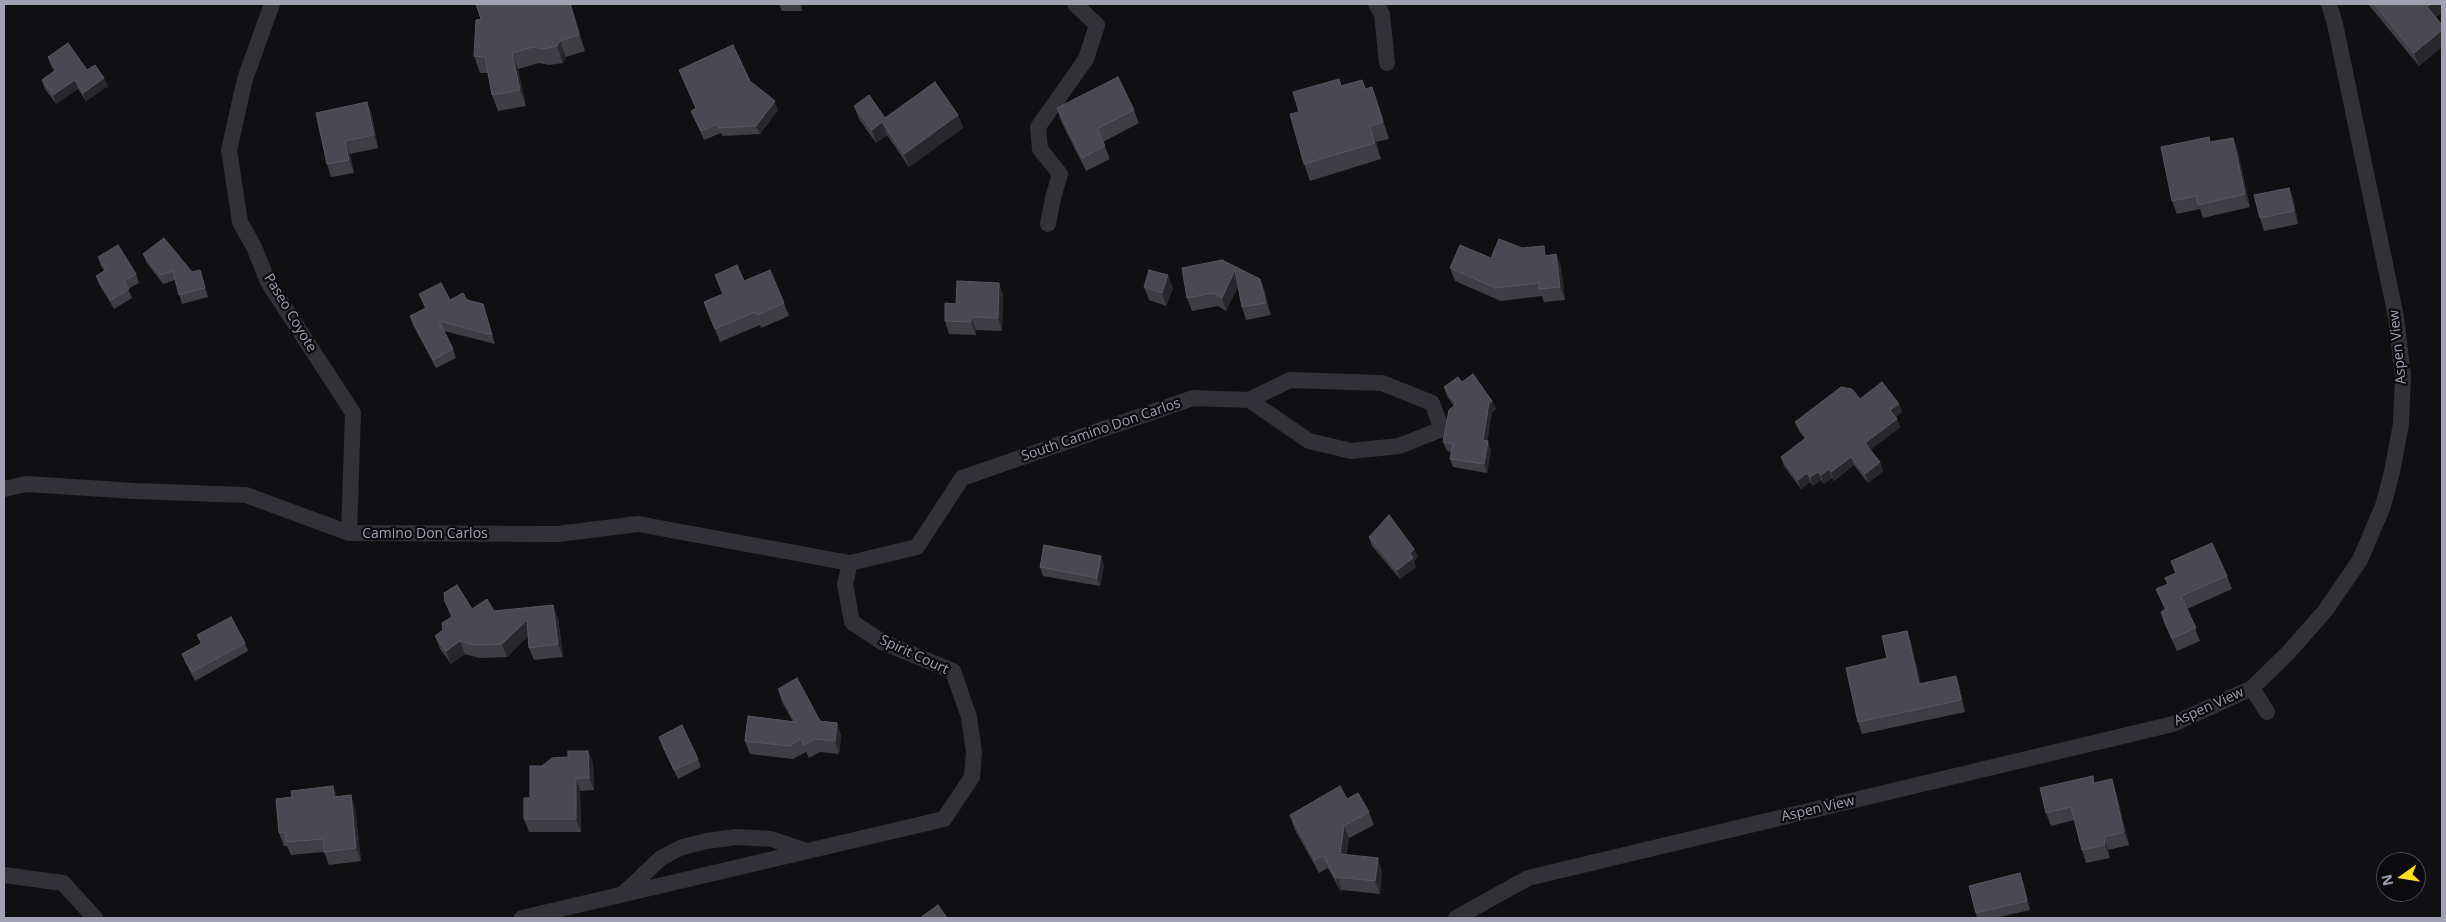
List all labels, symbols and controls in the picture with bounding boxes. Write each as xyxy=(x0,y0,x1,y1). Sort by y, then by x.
street label: Paseo Coyote xyxy=(260,271,320,355)
street label: Aspen View xyxy=(2386,309,2410,385)
street label: South Camino Don Carlos xyxy=(1019,395,1183,465)
street label: Camino Don Carlos xyxy=(362,526,488,542)
street label: Spirit Court xyxy=(877,632,951,678)
street label: Aspen View xyxy=(2171,684,2247,730)
street label: Aspen View xyxy=(1780,792,1856,826)
north arrow xyxy=(2376,852,2426,902)
text: N xyxy=(2376,873,2397,888)

